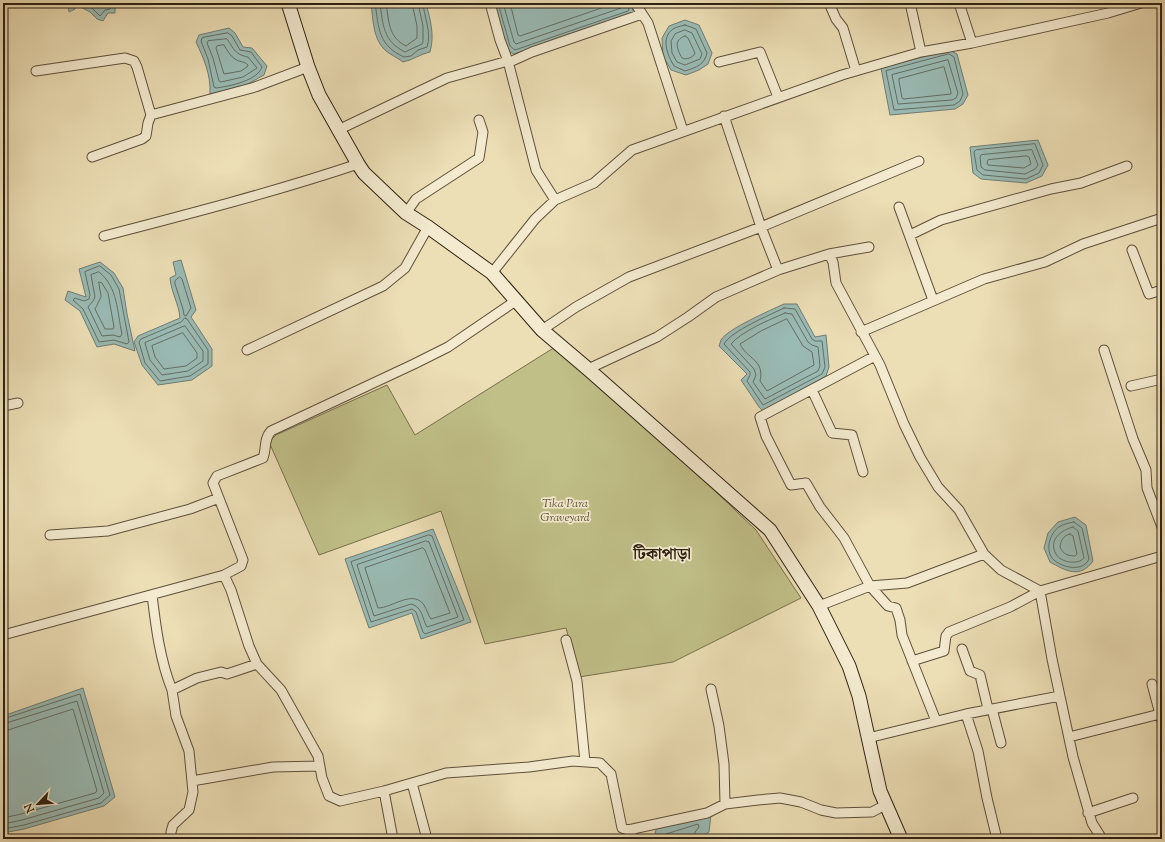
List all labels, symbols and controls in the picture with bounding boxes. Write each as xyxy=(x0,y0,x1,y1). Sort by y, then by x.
park label: Tika Para Graveyard xyxy=(540,495,590,527)
district label: টিকাপাড়া xyxy=(632,544,691,567)
north arrow xyxy=(18,784,58,824)
text: N xyxy=(21,800,39,816)

